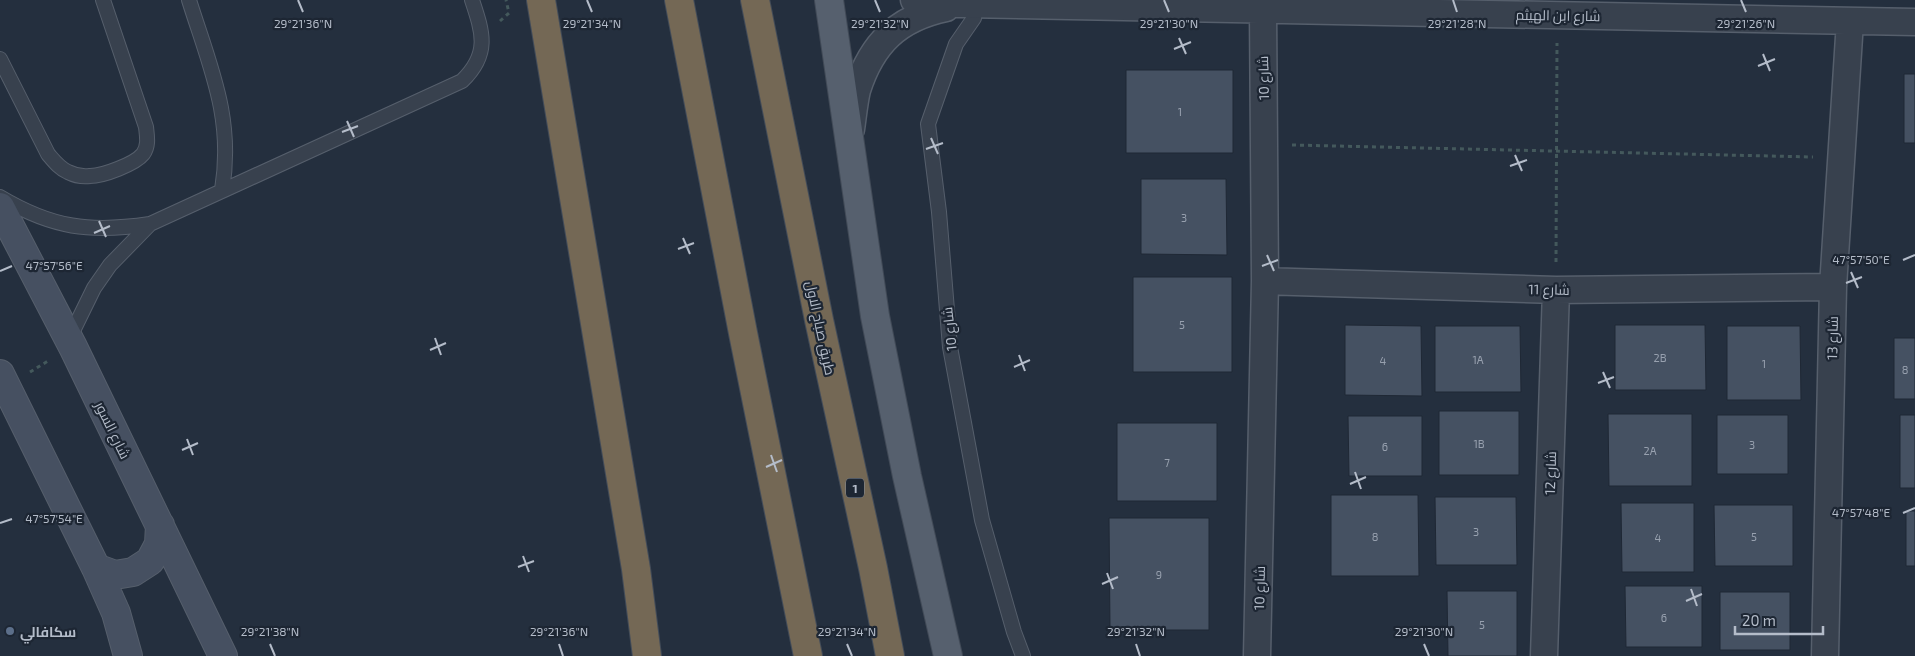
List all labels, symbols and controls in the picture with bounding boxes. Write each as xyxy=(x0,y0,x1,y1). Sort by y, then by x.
street label: شارع ابن الهيثم xyxy=(1515,6,1601,26)
text: 29°21'36"N xyxy=(274,16,332,30)
text: 29°21'34"N xyxy=(563,16,621,30)
text: 29°21'32"N xyxy=(851,16,909,30)
text: 29°21'30"N xyxy=(1140,16,1198,30)
text: 29°21'28"N xyxy=(1428,16,1486,30)
text: 29°21'26"N xyxy=(1717,16,1775,30)
street label: شارع 10 xyxy=(1254,56,1273,100)
house number: 1 xyxy=(1178,105,1182,118)
house number: 3 xyxy=(1181,211,1187,224)
text: 47°57'50"E xyxy=(1832,252,1890,266)
text: 47°57'56"E xyxy=(25,258,83,272)
street label: طريق صباح الاول xyxy=(802,279,839,377)
street label: شارع 11 xyxy=(1528,280,1570,299)
street label: شارع 10 xyxy=(938,306,961,352)
street label: شارع 13 xyxy=(1823,316,1842,360)
house number: 5 xyxy=(1179,318,1185,331)
house number: 2B xyxy=(1653,351,1667,364)
house number: 1A xyxy=(1472,353,1484,366)
house number: 4 xyxy=(1380,354,1387,367)
house number: 1 xyxy=(1762,357,1766,370)
house number: 8 xyxy=(1902,363,1908,376)
street label: شارع السور xyxy=(91,398,134,462)
house number: 1B xyxy=(1473,437,1485,450)
house number: 3 xyxy=(1749,438,1755,451)
house number: 6 xyxy=(1382,440,1388,453)
house number: 2A xyxy=(1643,444,1657,457)
street label: شارع 12 xyxy=(1541,451,1560,495)
house number: 7 xyxy=(1164,456,1170,469)
road number: 1 xyxy=(846,478,864,498)
text: 47°57'48"E xyxy=(1832,505,1890,519)
text: 47°57'54"E xyxy=(25,511,83,525)
house number: 3 xyxy=(1473,525,1479,538)
house number: 8 xyxy=(1372,530,1378,543)
house number: 5 xyxy=(1751,530,1757,543)
house number: 4 xyxy=(1655,531,1662,544)
street label: شارع 10 xyxy=(1250,566,1269,610)
house number: 9 xyxy=(1156,568,1162,581)
scale bar xyxy=(1735,604,1822,636)
house number: 6 xyxy=(1661,611,1667,624)
text: 20 m xyxy=(1742,611,1776,629)
house number: 5 xyxy=(1479,618,1485,631)
place label: سكافالي xyxy=(20,623,76,644)
text: 29°21'38"N xyxy=(241,624,299,638)
text: 29°21'36"N xyxy=(530,624,588,638)
text: 29°21'34"N xyxy=(818,624,876,638)
text: 29°21'32"N xyxy=(1107,624,1165,638)
text: 29°21'30"N xyxy=(1395,624,1453,638)
marker: سكافالي xyxy=(4,625,16,637)

